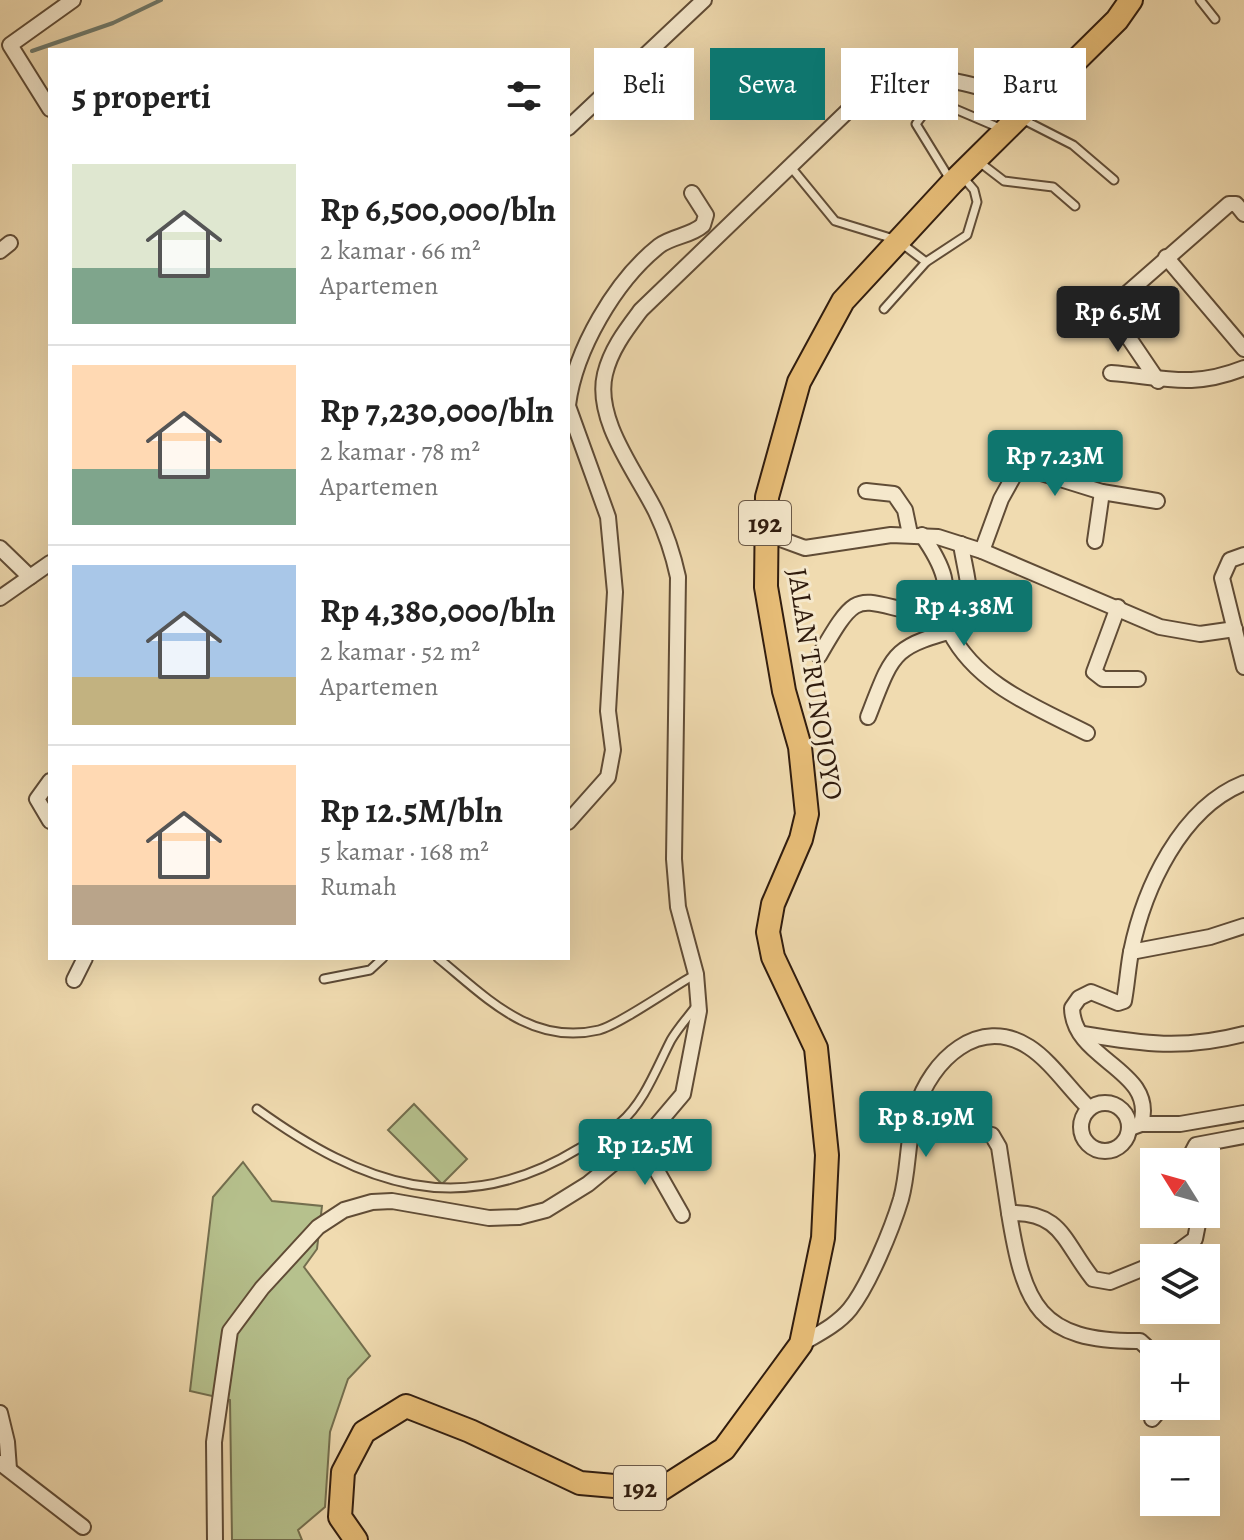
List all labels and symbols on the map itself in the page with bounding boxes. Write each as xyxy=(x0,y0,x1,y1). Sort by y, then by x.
pin: Rp 6.5M xyxy=(1044,286,1192,354)
pin: Rp 7.23M xyxy=(972,430,1138,498)
road number: 192 xyxy=(739,501,791,545)
street label: JALAN TRUNOJOYO xyxy=(778,565,852,803)
pin: Rp 4.38M xyxy=(881,580,1047,648)
pin: Rp 8.19M xyxy=(843,1091,1009,1159)
pin: Rp 12.5M xyxy=(562,1119,728,1187)
north arrow xyxy=(1140,1148,1220,1228)
road number: 192 xyxy=(614,1466,666,1510)

